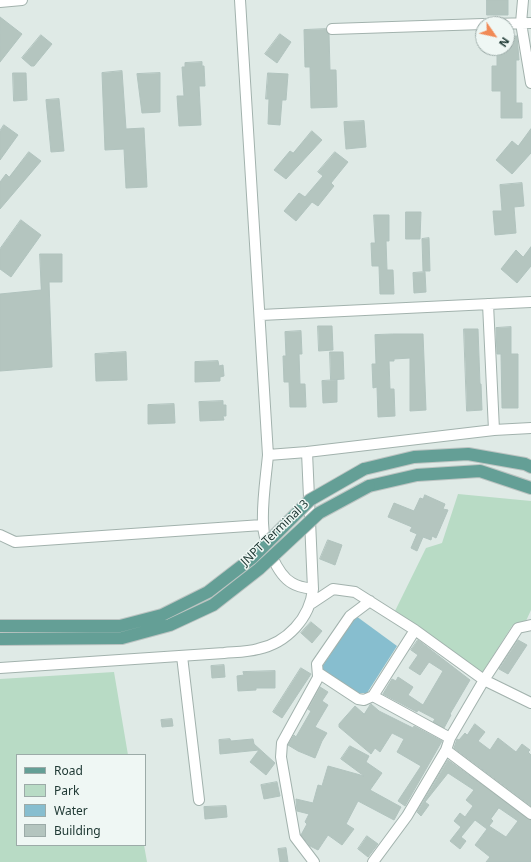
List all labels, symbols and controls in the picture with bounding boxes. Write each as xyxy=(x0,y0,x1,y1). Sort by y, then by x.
north arrow xyxy=(475,16,515,56)
text: N xyxy=(496,35,513,50)
street label: JNPT Terminal 3 xyxy=(238,497,312,569)
legend xyxy=(16,754,146,846)
text: Road xyxy=(54,762,83,779)
text: Park xyxy=(54,782,79,799)
text: Water xyxy=(54,802,88,819)
text: Building xyxy=(54,822,101,839)

